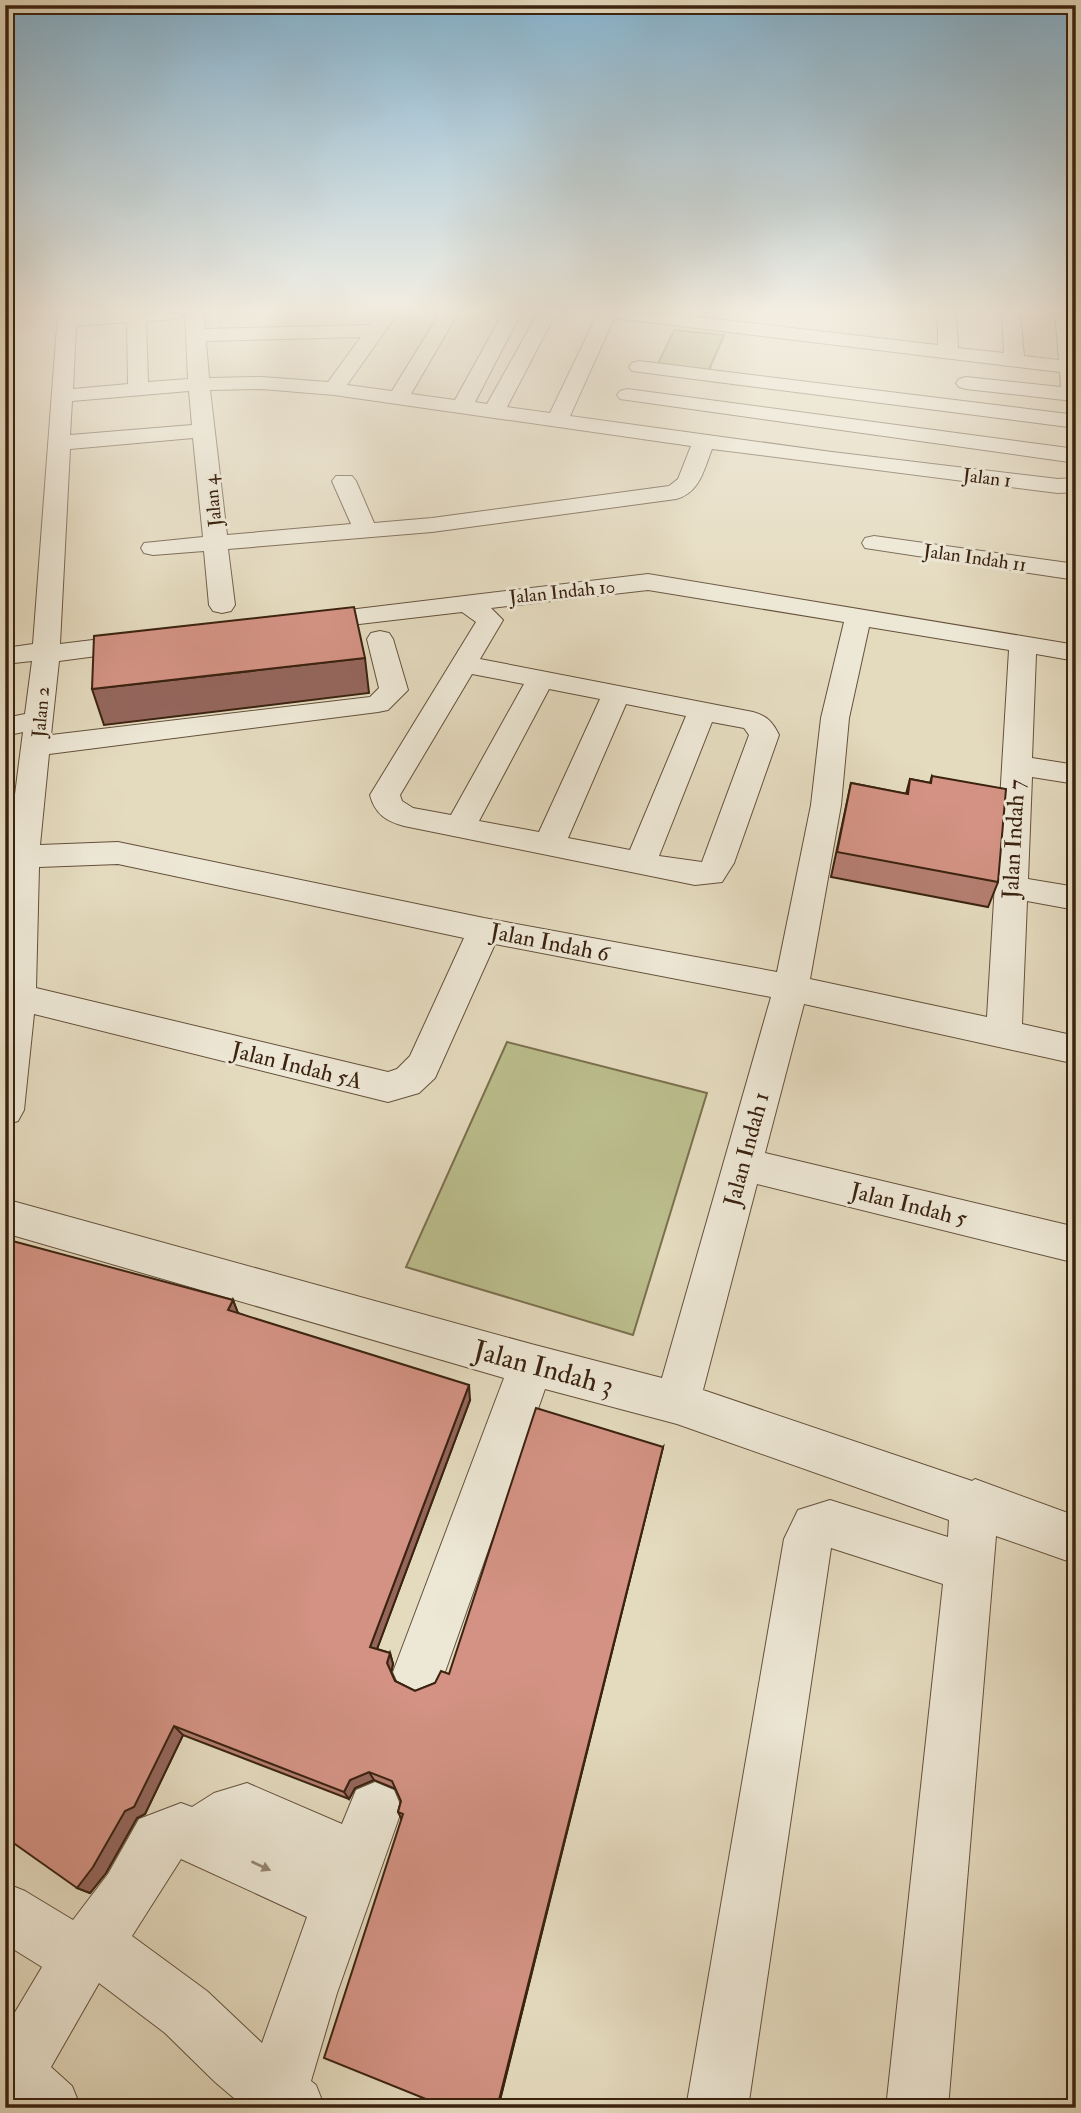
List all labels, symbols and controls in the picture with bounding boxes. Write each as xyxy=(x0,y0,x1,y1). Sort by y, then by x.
street label: Jalan 1 xyxy=(960,463,1012,493)
street label: Jalan 4 xyxy=(198,473,228,529)
street label: Jalan Indah 11 xyxy=(921,539,1028,577)
street label: Jalan Indah 10 xyxy=(507,574,616,610)
street label: Jalan 2 xyxy=(27,686,55,740)
street label: Jalan Indah 7 xyxy=(996,778,1031,901)
street label: Jalan Indah 6 xyxy=(487,917,613,969)
street label: Jalan Indah 5A xyxy=(227,1035,366,1096)
street label: Jalan Indah 1 xyxy=(717,1089,776,1210)
street label: Jalan Indah 5 xyxy=(847,1176,970,1233)
street label: Jalan Indah 3 xyxy=(469,1333,617,1404)
one-way arrow xyxy=(251,1860,271,1872)

